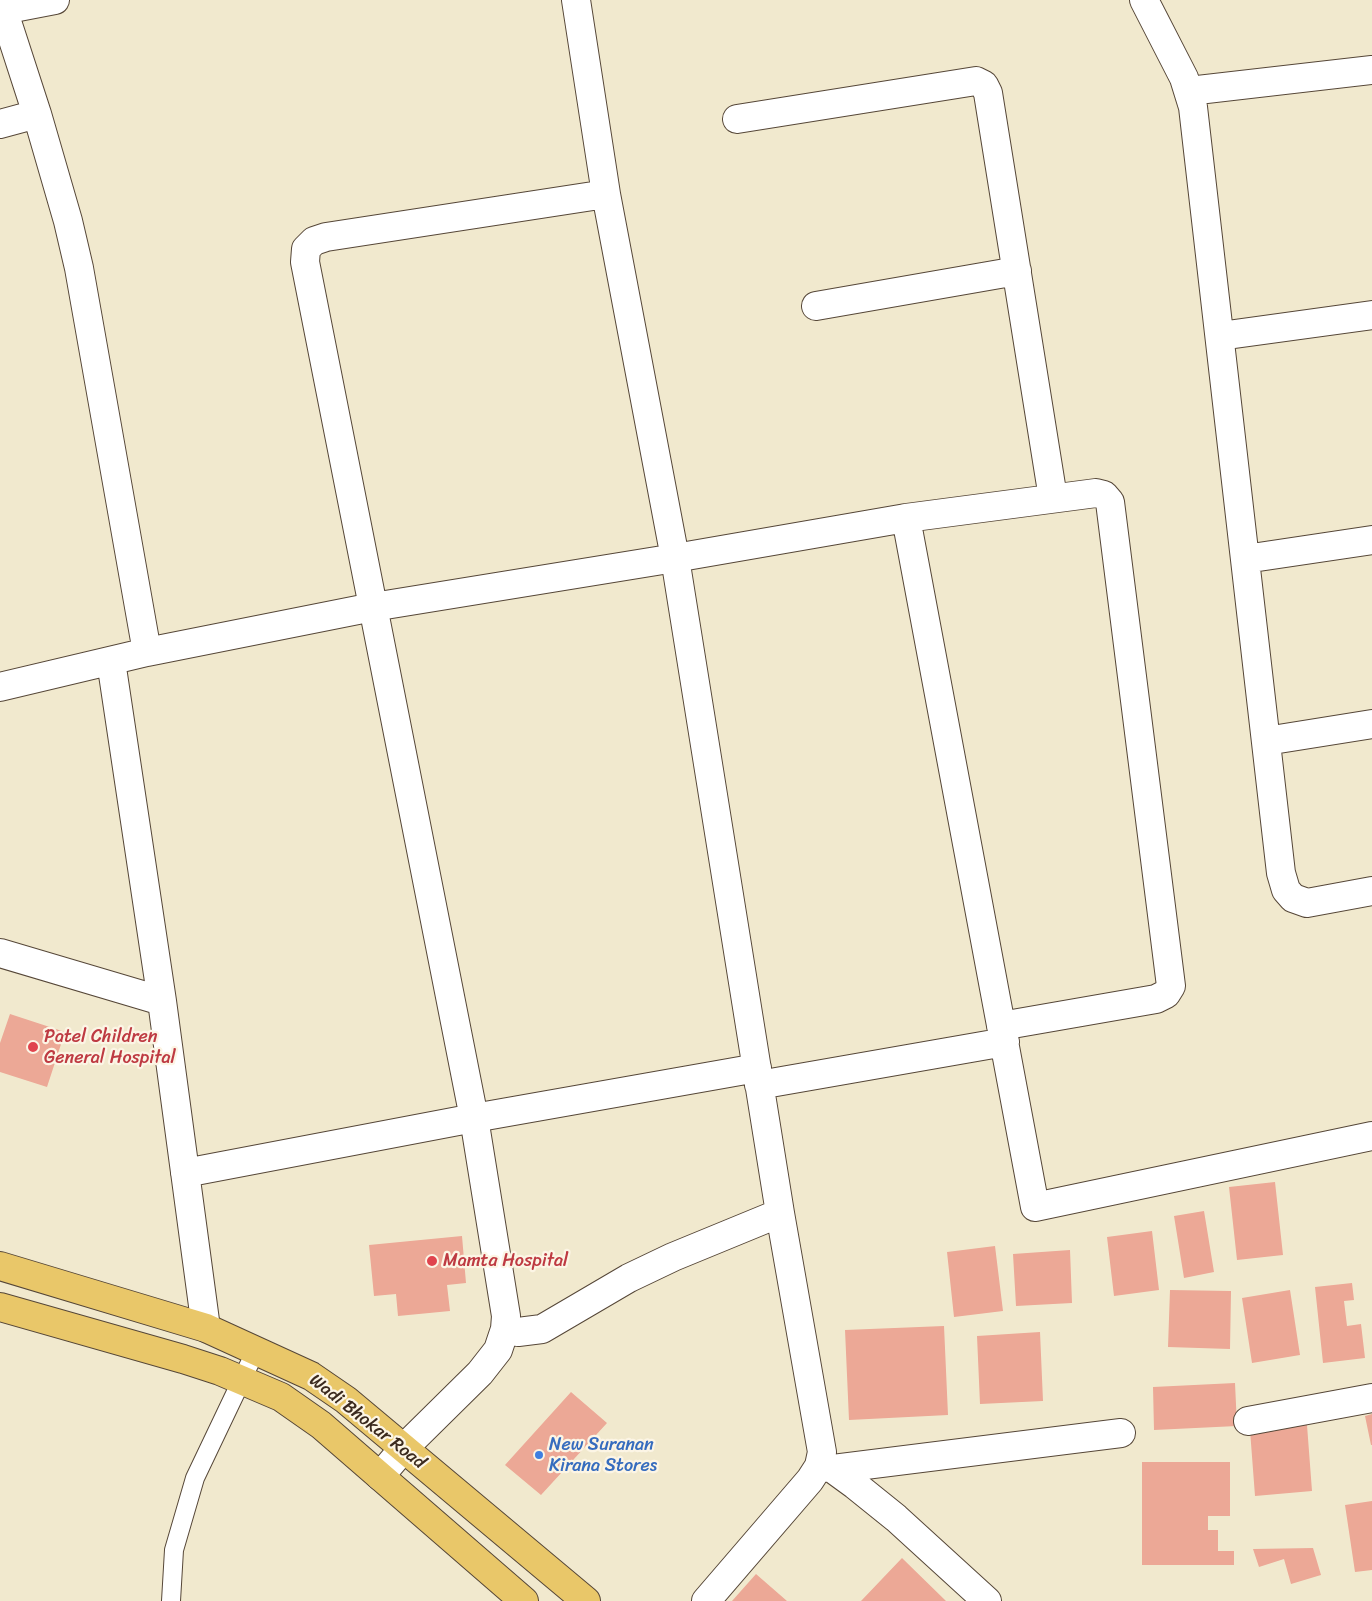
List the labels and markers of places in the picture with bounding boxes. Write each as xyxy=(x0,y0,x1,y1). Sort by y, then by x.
place label: Patel Children General Hospital xyxy=(44,1026,176,1068)
marker: Patel Children General Hospital xyxy=(26,1040,40,1054)
place label: Mamta Hospital xyxy=(443,1250,568,1272)
marker: Mamta Hospital xyxy=(425,1254,439,1268)
place label: New Suranan Kirana Stores xyxy=(549,1434,657,1476)
marker: New Suranan Kirana Stores xyxy=(533,1449,545,1461)

